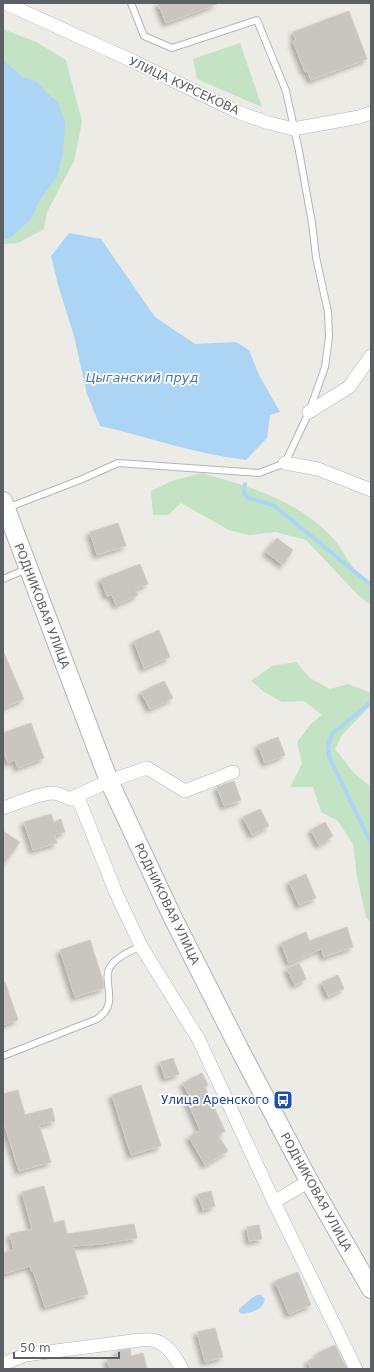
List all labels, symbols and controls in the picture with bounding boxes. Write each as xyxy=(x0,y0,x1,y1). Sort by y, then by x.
street label: УЛИЦА КУРСЕКОВА xyxy=(127,54,242,118)
water label: Цыганский пруд xyxy=(85,370,199,385)
street label: РОДНИКОВАЯ УЛИЦА xyxy=(12,541,73,672)
street label: РОДНИКОВАЯ УЛИЦА xyxy=(131,841,203,968)
bus stop icon: Улица Аренского xyxy=(272,1089,294,1111)
place label: Улица Аренского xyxy=(161,1093,269,1107)
street label: РОДНИКОВАЯ УЛИЦА xyxy=(278,1130,355,1254)
scale bar xyxy=(14,1334,119,1360)
text: 50 m xyxy=(20,1341,51,1355)

